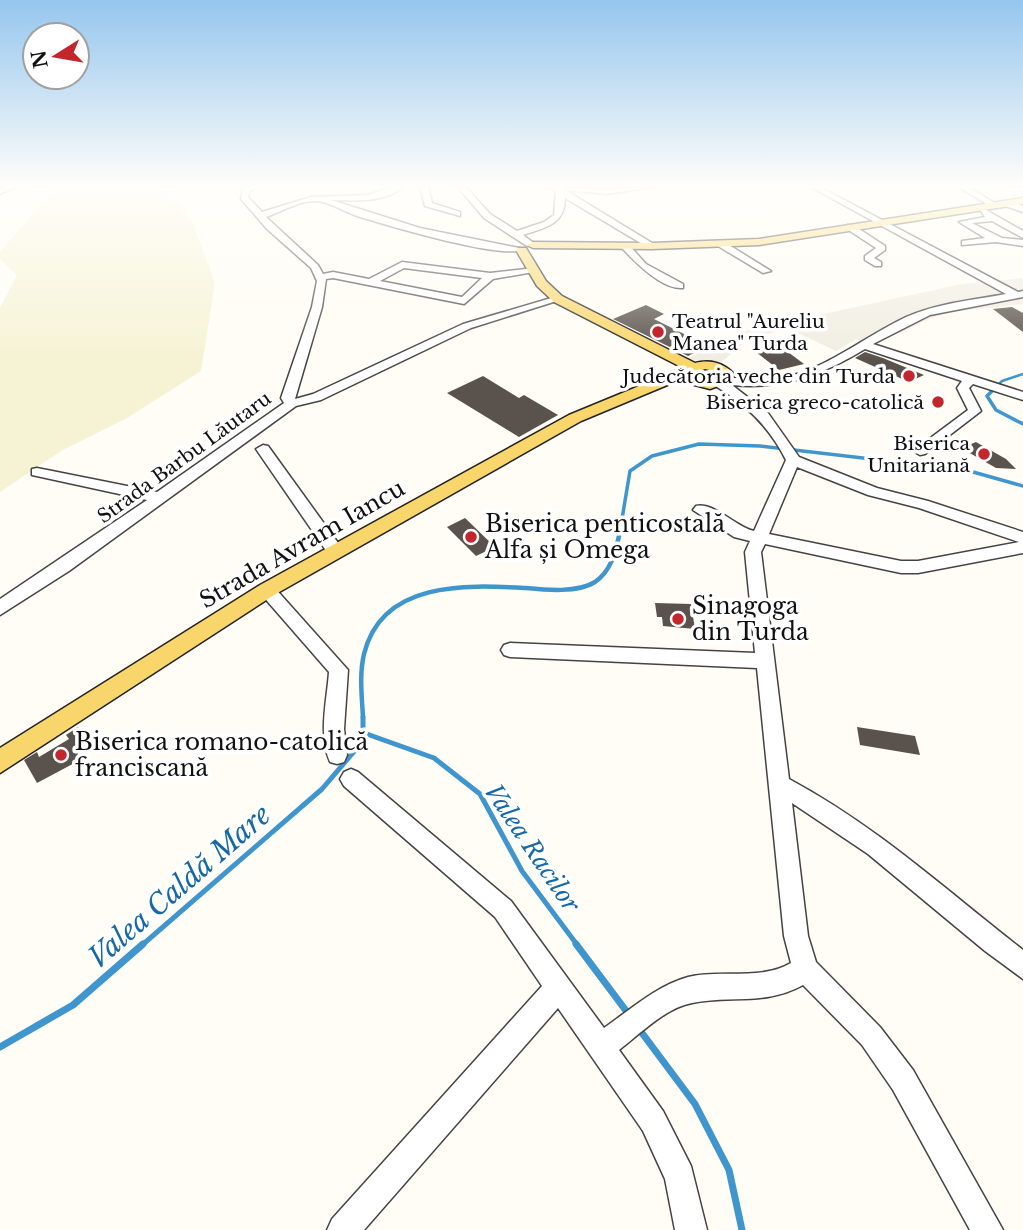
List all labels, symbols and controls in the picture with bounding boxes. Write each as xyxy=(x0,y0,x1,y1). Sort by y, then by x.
north arrow xyxy=(21,21,91,91)
text: N xyxy=(27,48,53,70)
place label: Teatrul "Aureliu Manea" Turda xyxy=(672,310,825,355)
marker: Teatrul "Aureliu Manea" Turda xyxy=(650,324,666,340)
place label: Judecătoria veche din Turda xyxy=(619,365,895,388)
marker: Judecătoria veche din Turda xyxy=(901,368,917,384)
street label: Strada Barbu Lăutaru xyxy=(93,387,276,528)
place label: Biserica greco-catolică xyxy=(706,391,924,414)
marker: Biserica greco-catolică xyxy=(930,394,946,410)
place label: Biserica Unitariană xyxy=(867,432,970,477)
marker: Biserica Unitariană xyxy=(976,446,992,462)
street label: Strada Avram Iancu xyxy=(194,474,410,614)
place label: Biserica penticostală Alfa și Omega xyxy=(484,510,725,564)
marker: Biserica penticostală Alfa și Omega xyxy=(463,529,479,545)
place label: Sinagoga din Turda xyxy=(692,592,809,646)
marker: Sinagoga din Turda xyxy=(670,611,686,627)
place label: Biserica romano-catolică franciscană xyxy=(75,728,369,782)
marker: Biserica romano-catolică franciscană xyxy=(53,747,69,763)
water label: Valea Racilor xyxy=(479,778,586,918)
water label: Valea Caldă Mare xyxy=(81,797,278,975)

